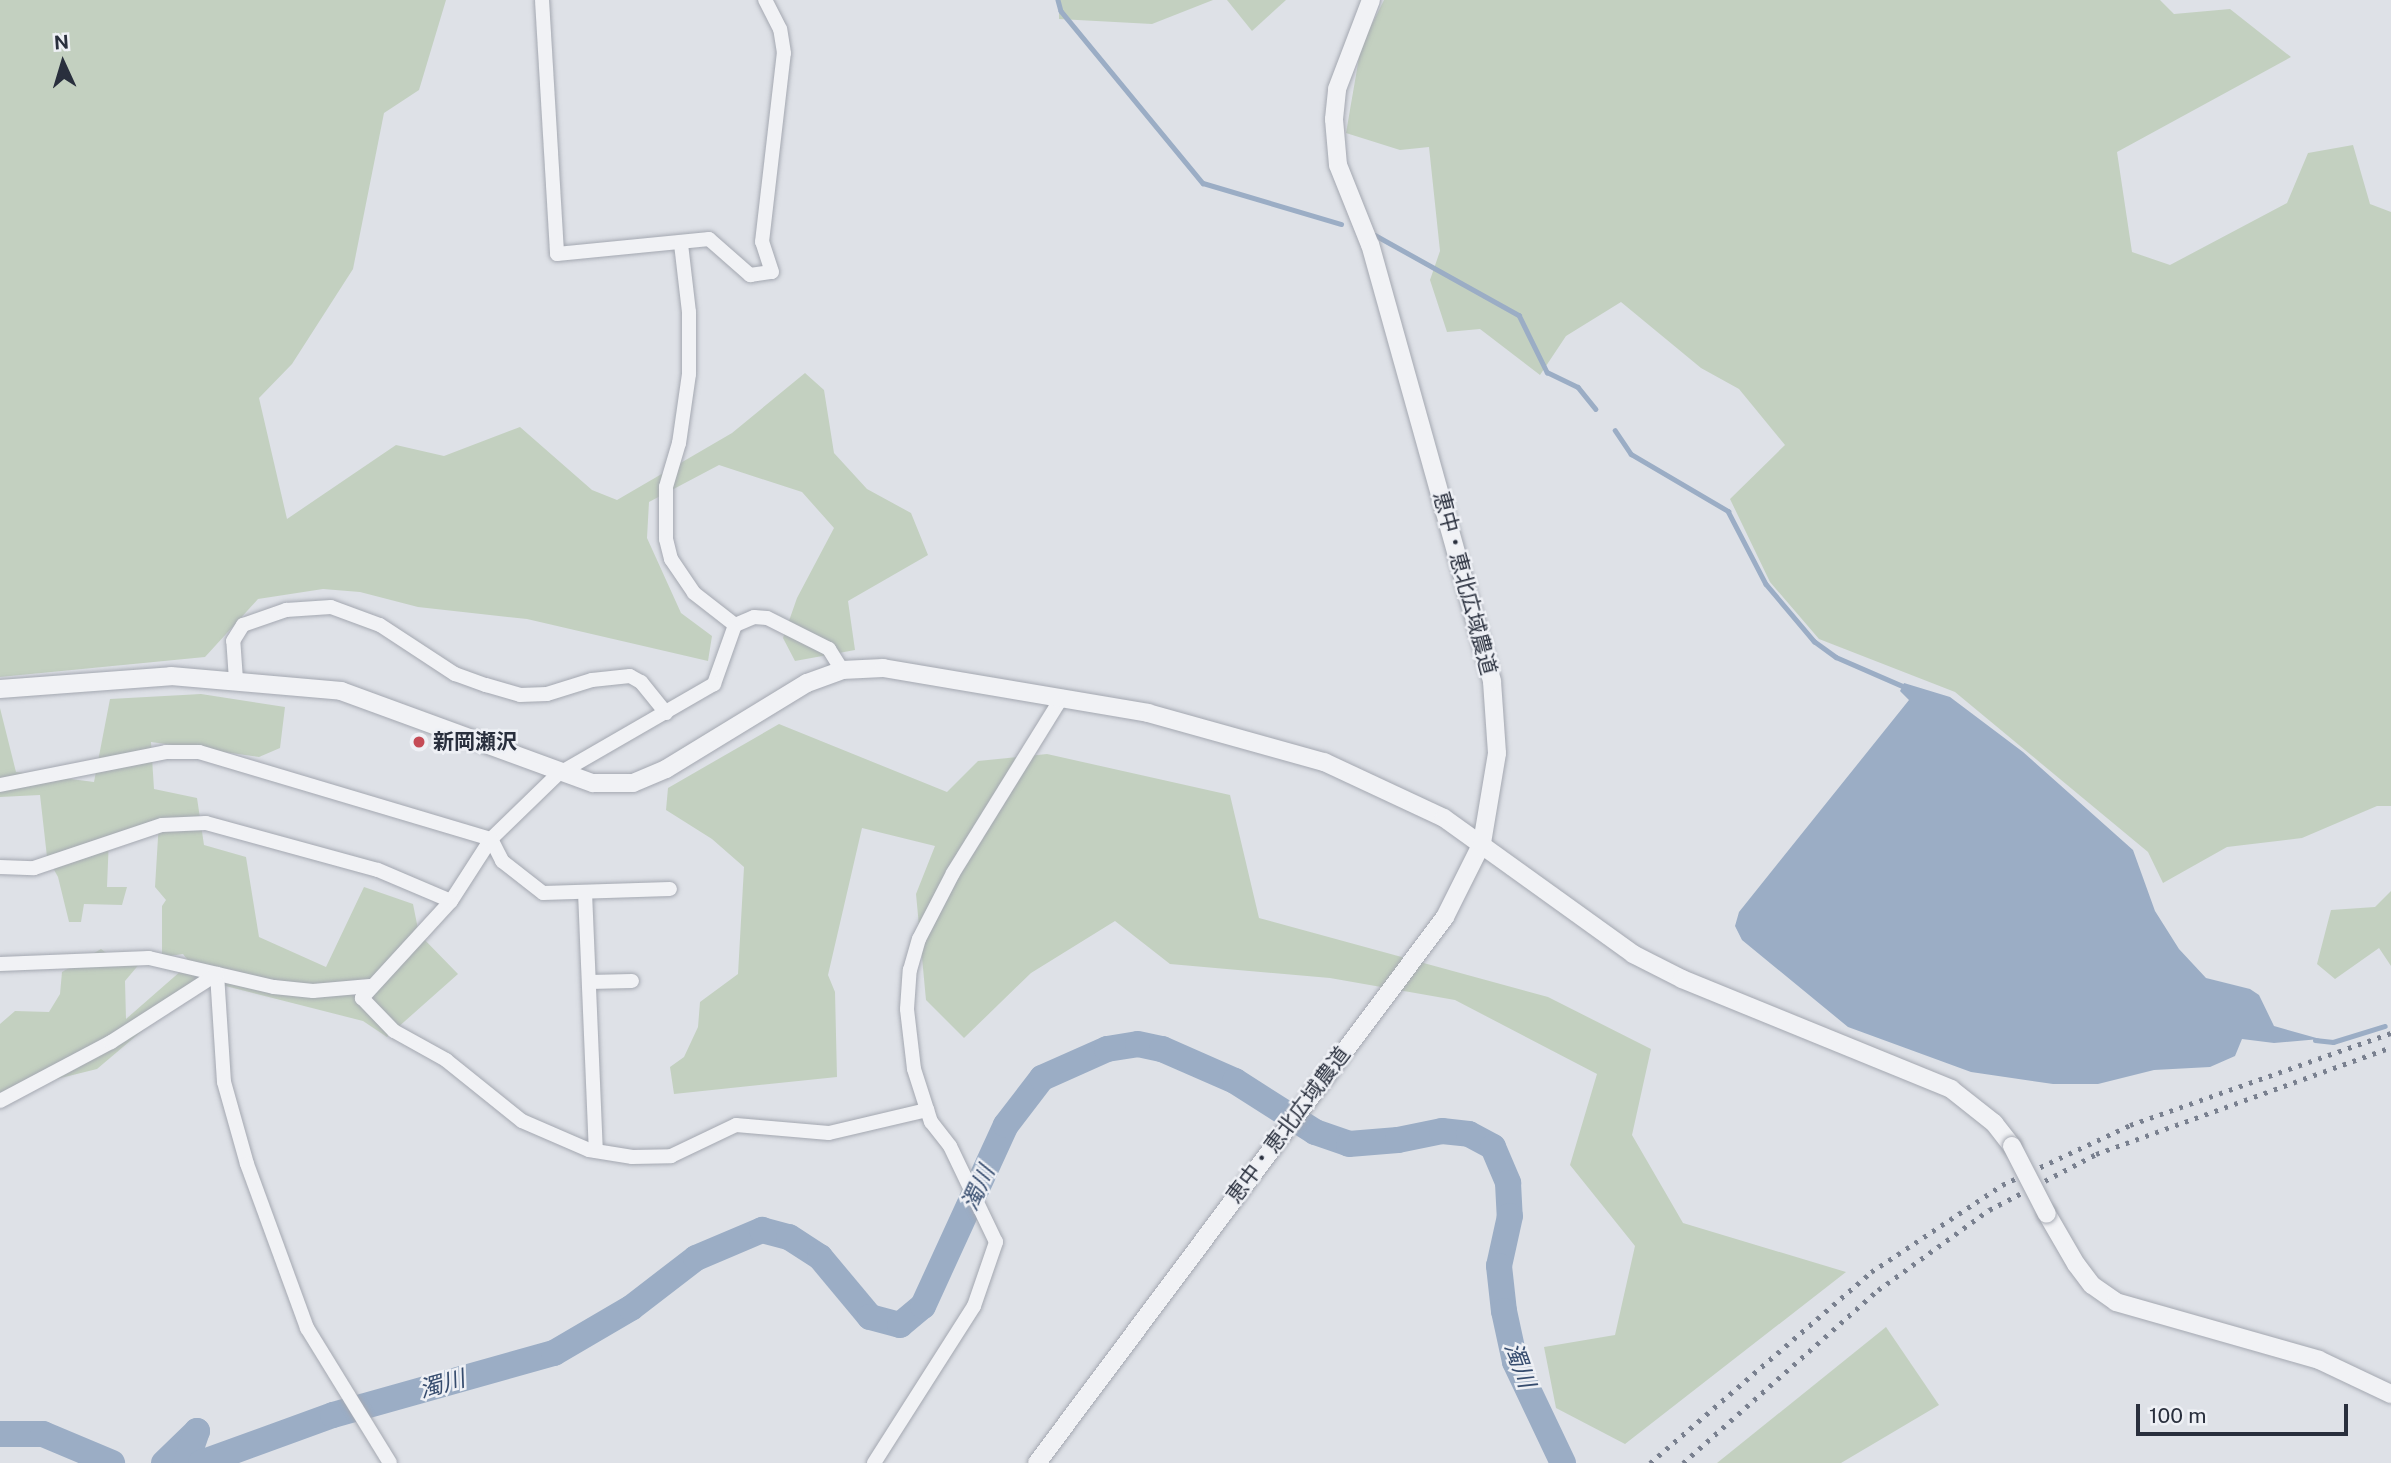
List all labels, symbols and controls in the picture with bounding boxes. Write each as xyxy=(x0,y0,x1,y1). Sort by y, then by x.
north arrow xyxy=(28,28,98,98)
text: N xyxy=(53,31,70,54)
street label: 恵中・恵北広域農道 xyxy=(1428,488,1502,678)
place label: 新岡瀬沢 xyxy=(433,729,517,755)
marker: 新岡瀬沢 xyxy=(411,734,427,750)
street label: 恵中・恵北広域農道 xyxy=(1221,1042,1355,1208)
water label: 濁川 xyxy=(956,1161,1000,1215)
water label: 濁川 xyxy=(1499,1339,1541,1391)
water label: 濁川 xyxy=(416,1364,468,1404)
scale bar xyxy=(2139,1390,2351,1434)
text: 100 m xyxy=(2149,1403,2206,1428)

